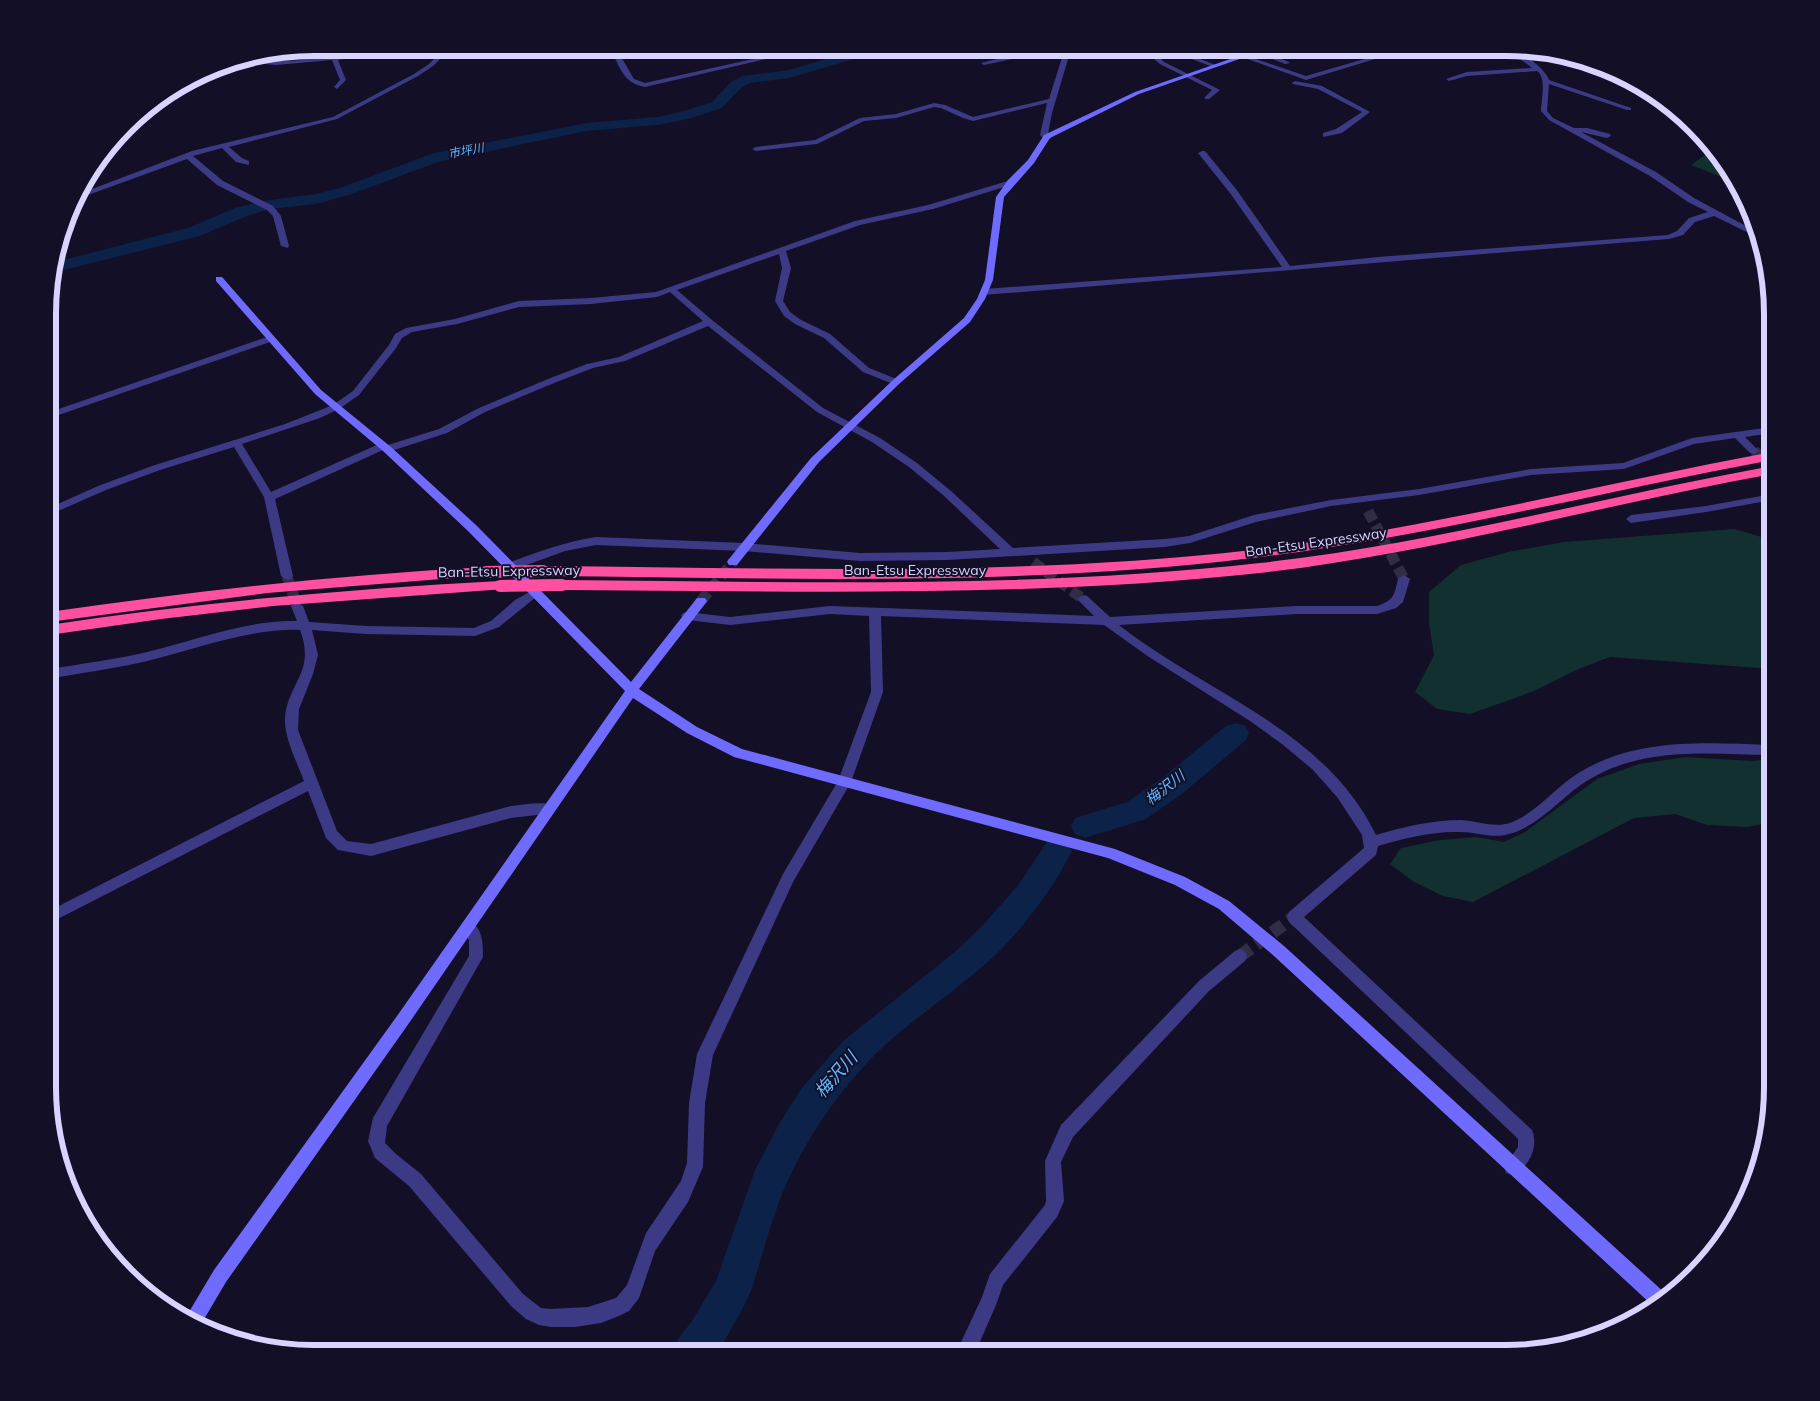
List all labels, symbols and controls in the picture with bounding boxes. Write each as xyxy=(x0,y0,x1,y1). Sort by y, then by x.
water label: 市坪川 xyxy=(447,139,487,161)
street label: Ban-Etsu Expressway xyxy=(1244,523,1388,561)
street label: Ban-Etsu Expressway xyxy=(438,561,581,581)
street label: Ban-Etsu Expressway xyxy=(844,561,987,579)
water label: 梅沢川 xyxy=(1141,765,1190,809)
water label: 梅沢川 xyxy=(809,1045,863,1103)

